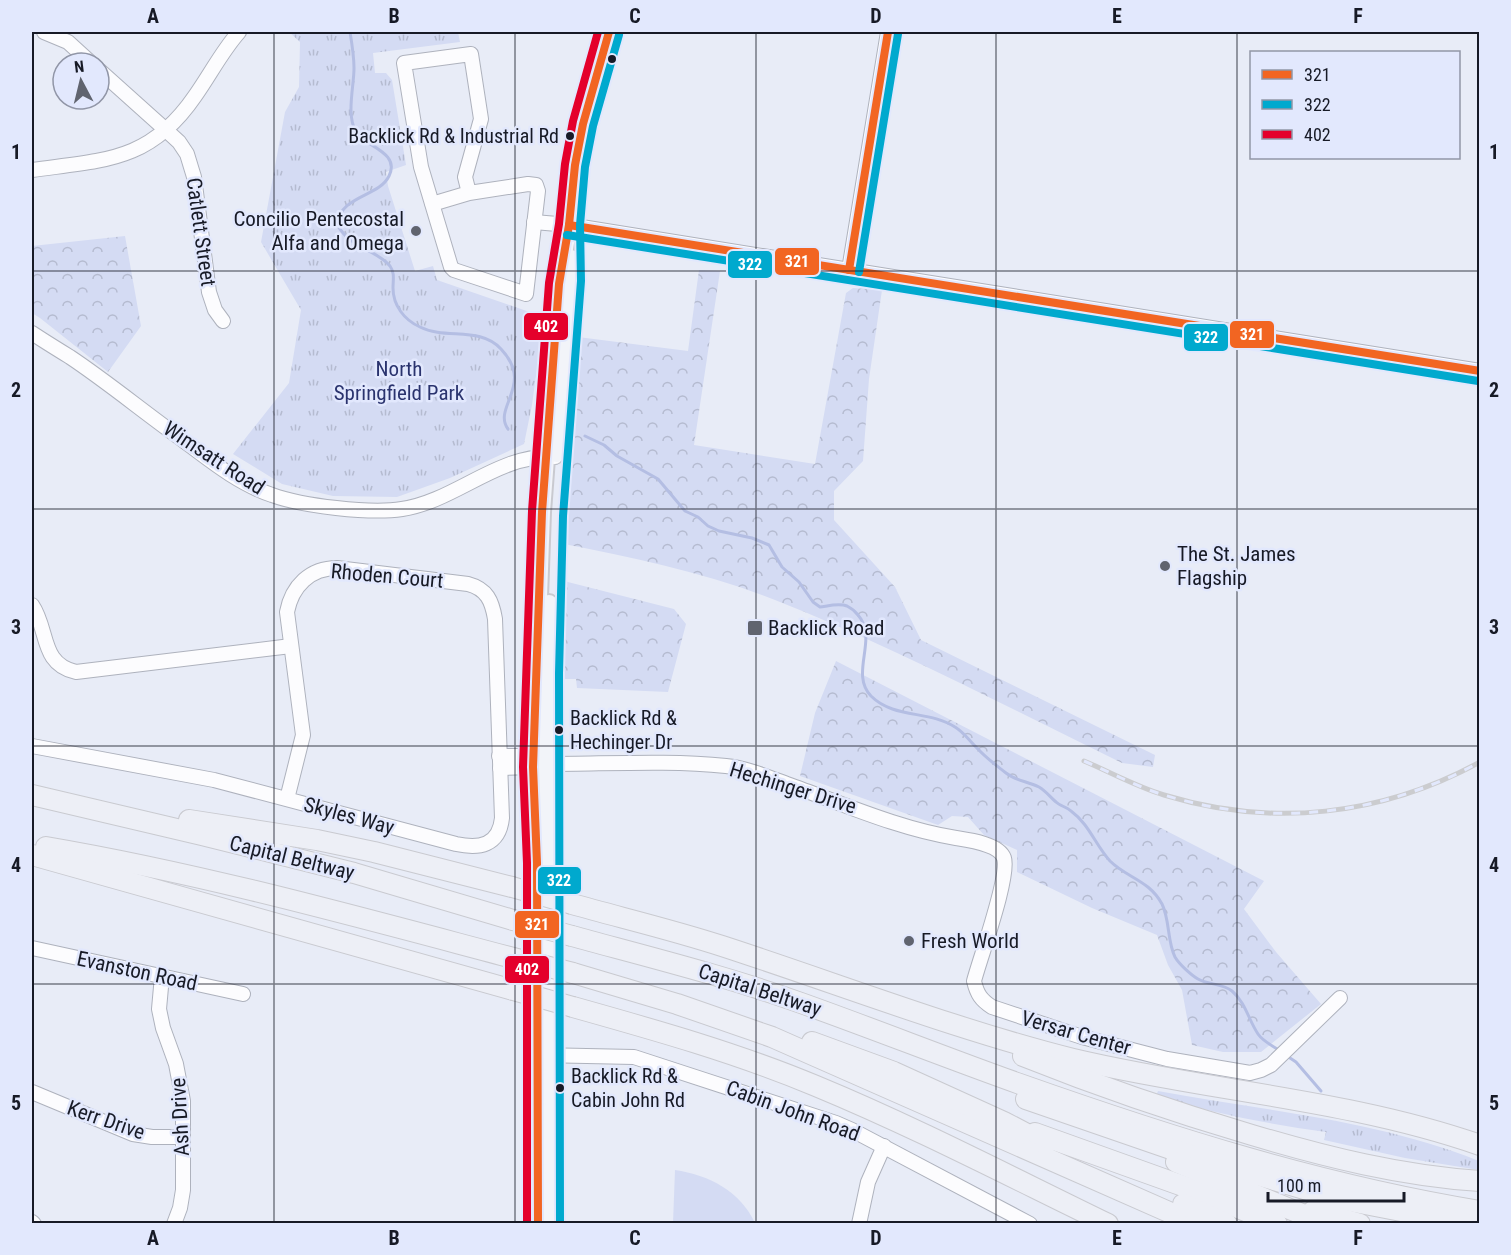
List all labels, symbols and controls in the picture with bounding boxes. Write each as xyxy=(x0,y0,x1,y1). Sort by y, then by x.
text: A xyxy=(147,4,159,28)
text: B xyxy=(388,4,400,28)
text: C xyxy=(629,4,641,28)
text: D xyxy=(870,4,882,28)
text: E xyxy=(1112,4,1122,28)
text: F xyxy=(1353,4,1363,28)
north arrow xyxy=(51,51,111,111)
legend xyxy=(1250,51,1460,159)
unlabelled marker xyxy=(606,53,618,65)
text: N xyxy=(73,57,85,77)
text: 321 xyxy=(1304,64,1331,85)
text: 322 xyxy=(1304,94,1331,115)
place label: Backlick Rd & Industrial Rd xyxy=(348,124,559,148)
text: 402 xyxy=(1304,124,1331,145)
marker: Backlick Rd & Industrial Rd xyxy=(564,130,576,142)
text: 1 xyxy=(11,140,21,164)
text: 1 xyxy=(1489,140,1499,164)
street label: Catlett Street xyxy=(182,176,220,288)
place label: Concilio Pentecostal Alfa and Omega xyxy=(233,207,404,255)
marker: Concilio Pentecostal Alfa and Omega xyxy=(409,224,423,238)
line badge: 321 xyxy=(774,247,820,276)
line badge: 322 xyxy=(727,250,773,279)
text: 321 xyxy=(785,252,809,271)
text: 322 xyxy=(738,255,762,274)
line badge: 402 xyxy=(523,312,569,341)
text: 402 xyxy=(534,317,558,336)
line badge: 321 xyxy=(1229,320,1275,349)
line badge: 322 xyxy=(1183,323,1229,352)
text: 321 xyxy=(1240,325,1264,344)
text: 322 xyxy=(1194,328,1218,347)
park label: North Springfield Park xyxy=(334,357,465,405)
text: 2 xyxy=(11,378,21,402)
text: 2 xyxy=(1489,378,1499,402)
street label: Wimsatt Road xyxy=(159,416,269,500)
place label: The St. James Flagship xyxy=(1177,542,1296,590)
street label: Rhoden Court xyxy=(330,559,444,593)
marker: The St. James Flagship xyxy=(1158,559,1172,573)
text: 3 xyxy=(11,615,21,639)
text: 3 xyxy=(1489,615,1499,639)
place label: Backlick Road xyxy=(768,616,884,640)
marker: Backlick Road xyxy=(746,619,764,637)
place label: Backlick Rd & Hechinger Dr xyxy=(570,706,677,754)
marker: Backlick Rd & Hechinger Dr xyxy=(553,724,565,736)
street label: Hechinger Drive xyxy=(727,757,859,819)
street label: Skyles Way xyxy=(301,792,397,840)
street label: Capital Beltway xyxy=(227,831,357,885)
text: 4 xyxy=(11,853,21,877)
text: 4 xyxy=(1489,853,1499,877)
line badge: 322 xyxy=(537,866,582,895)
text: 322 xyxy=(547,871,571,890)
line badge: 321 xyxy=(514,910,560,939)
text: 321 xyxy=(525,915,549,934)
place label: Fresh World xyxy=(921,929,1019,953)
marker: Fresh World xyxy=(902,934,916,948)
street label: Evanston Road xyxy=(75,947,199,995)
line badge: 402 xyxy=(504,955,550,984)
street label: Capital Beltway xyxy=(696,959,825,1021)
text: 402 xyxy=(515,960,539,979)
street label: Versar Center xyxy=(1018,1006,1134,1060)
place label: Backlick Rd & Cabin John Rd xyxy=(571,1064,685,1112)
street label: Cabin John Road xyxy=(723,1076,863,1146)
street label: Ash Drive xyxy=(166,1077,194,1157)
marker: Backlick Rd & Cabin John Rd xyxy=(554,1082,566,1094)
text: 5 xyxy=(11,1091,21,1115)
text: 5 xyxy=(1489,1091,1499,1115)
street label: Kerr Drive xyxy=(64,1096,148,1145)
scale bar xyxy=(1268,1165,1404,1203)
text: 100 m xyxy=(1277,1175,1321,1196)
text: A xyxy=(147,1226,159,1250)
text: B xyxy=(388,1226,400,1250)
text: C xyxy=(629,1226,641,1250)
text: D xyxy=(870,1226,882,1250)
text: E xyxy=(1112,1226,1122,1250)
text: F xyxy=(1353,1226,1363,1250)

